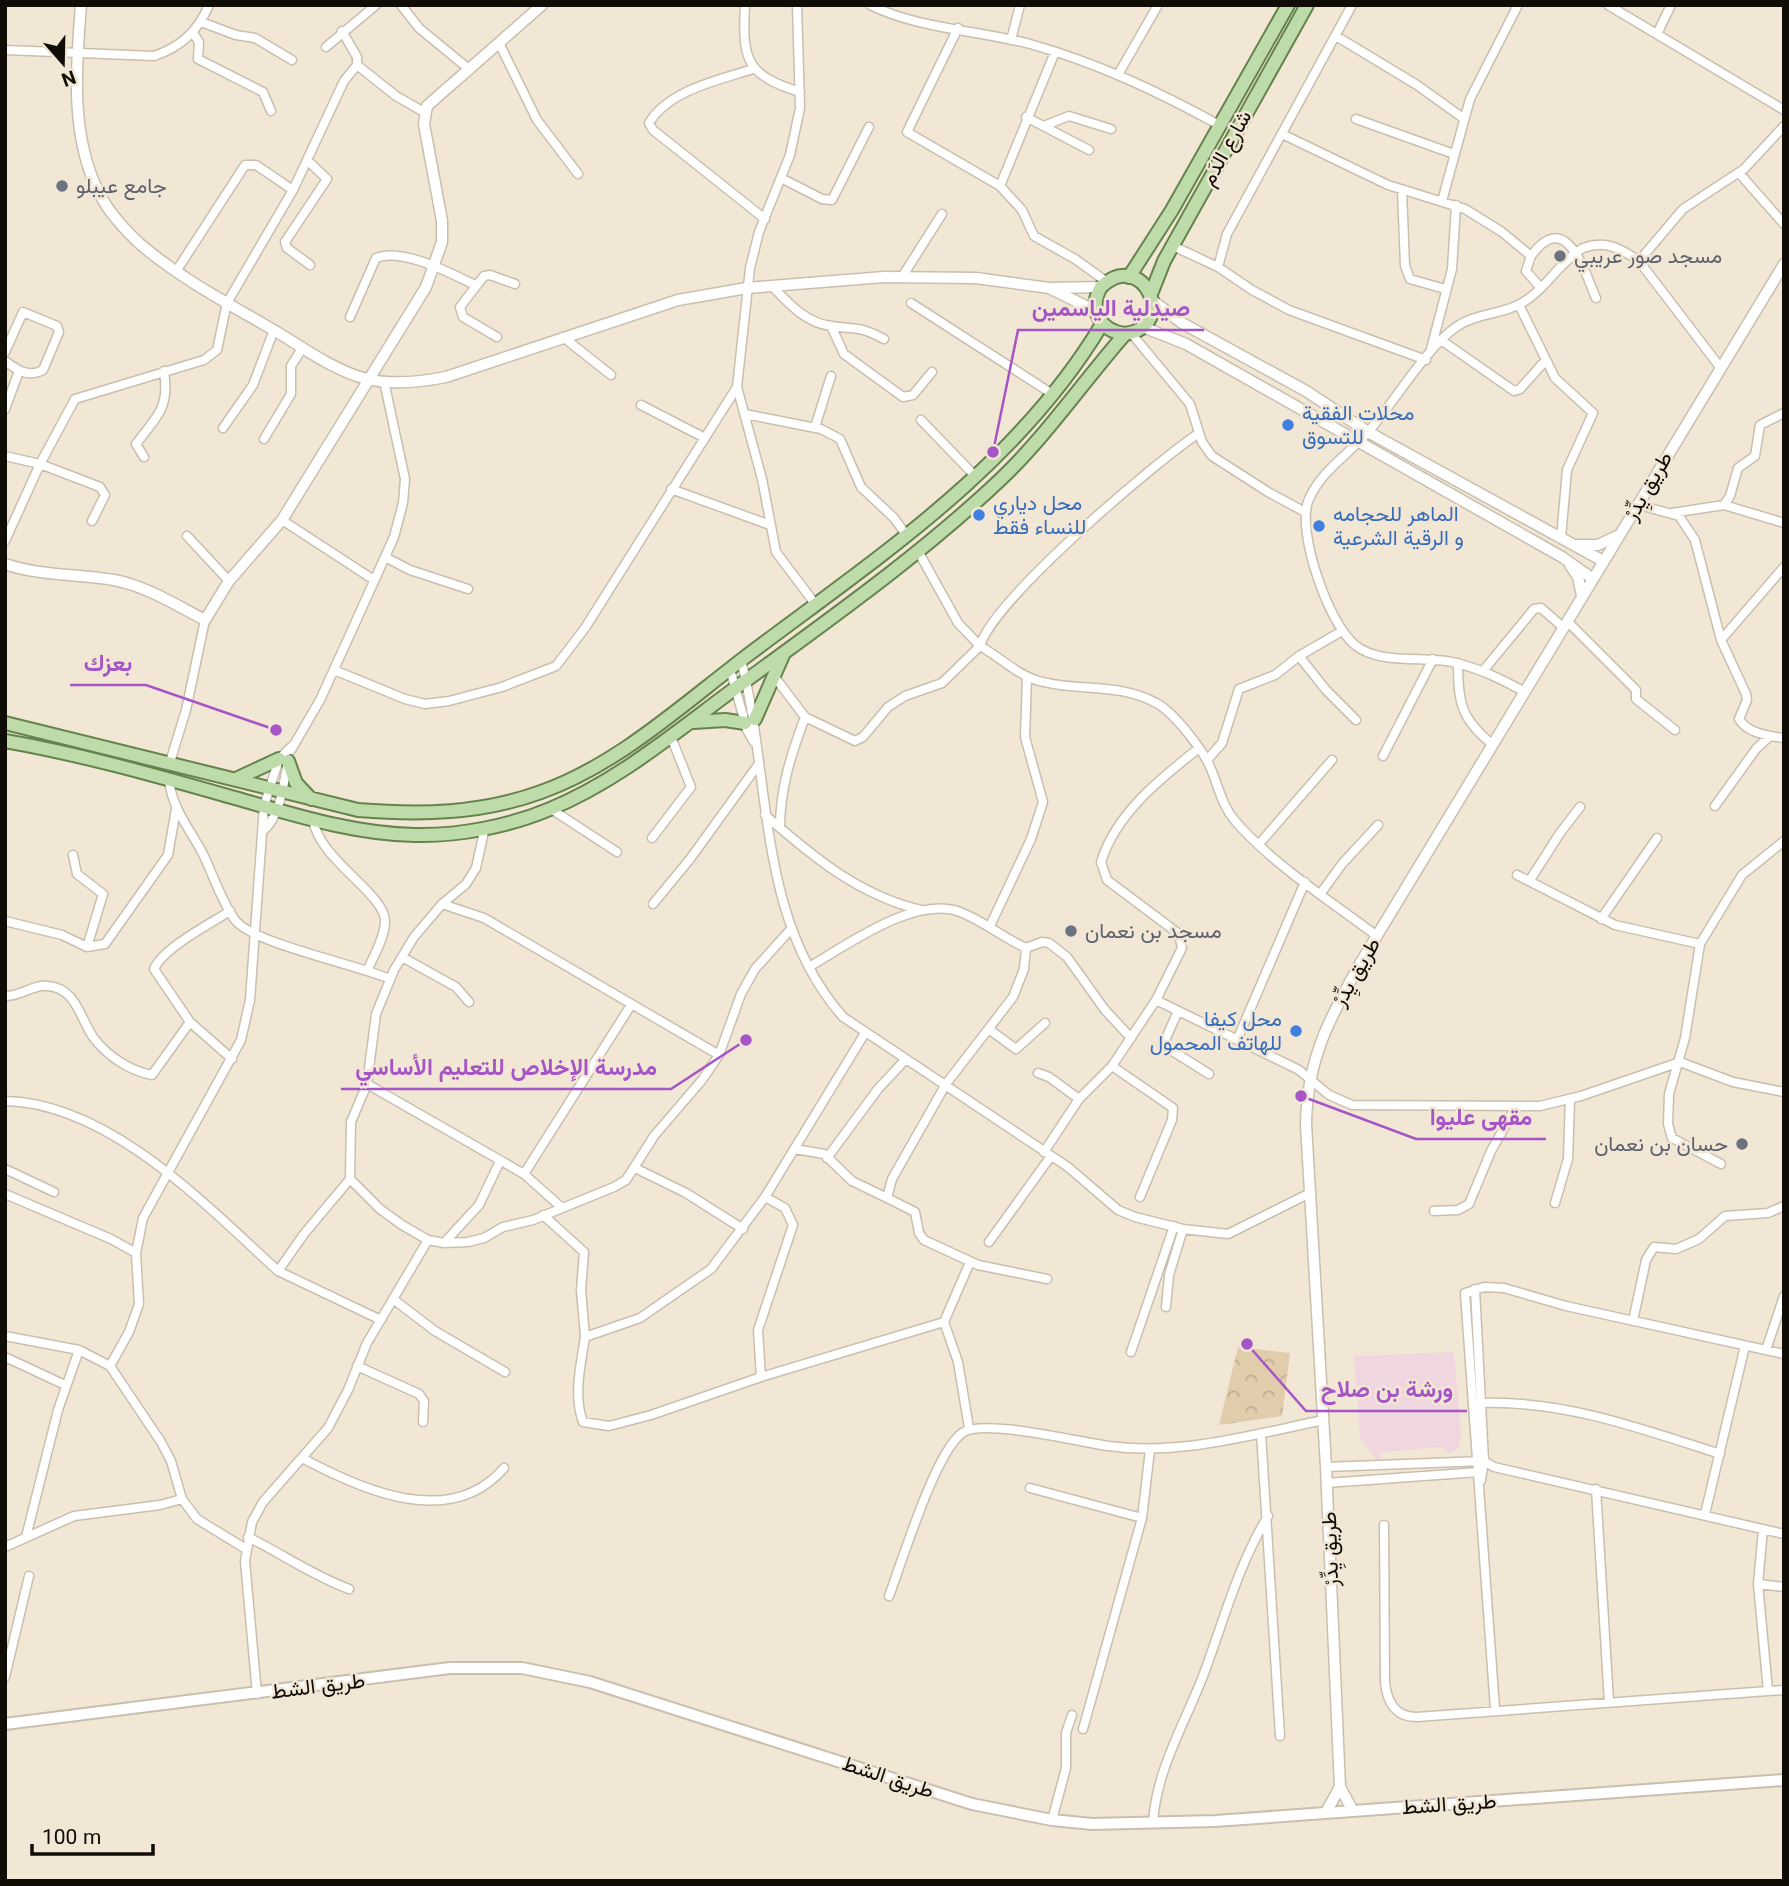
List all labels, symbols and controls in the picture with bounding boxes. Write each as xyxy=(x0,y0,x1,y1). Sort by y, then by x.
north arrow xyxy=(28,28,98,98)
text: N xyxy=(57,61,79,93)
street label: شارع الدَم xyxy=(1193,105,1262,193)
place label: جامع عيبلو xyxy=(76,171,167,204)
marker: جامع عيبلو xyxy=(54,178,70,194)
place label: مسجد صور عريبي xyxy=(1574,241,1722,274)
marker: مسجد صور عريبي xyxy=(1552,248,1568,264)
callout: صيدلية الياسمين xyxy=(1018,286,1204,330)
text: صيدلية الياسمين xyxy=(1032,292,1190,328)
place label: محلات الفقية للتسوق xyxy=(1302,398,1415,455)
marker: محلات الفقية للتسوق xyxy=(1280,417,1296,433)
street label: طريق يِدِّرْ xyxy=(1616,446,1682,528)
place label: محل دياري للنساء فقط xyxy=(993,488,1086,545)
place label: الماهر للحجامه و الرقية الشرعية xyxy=(1333,499,1464,556)
marker: محل دياري للنساء فقط xyxy=(971,507,987,523)
marker: الماهر للحجامه و الرقية الشرعية xyxy=(1311,518,1327,534)
callout: بعزك xyxy=(70,641,146,685)
text: بعزك xyxy=(84,647,132,683)
place label: مسجد بن نعمان xyxy=(1085,916,1222,949)
marker: مسجد بن نعمان xyxy=(1063,923,1079,939)
street label: طريق يِدِّرْ xyxy=(1324,932,1390,1014)
place label: محل كيفا للهاتف المحمول xyxy=(1150,1004,1282,1061)
marker: محل كيفا للهاتف المحمول xyxy=(1288,1023,1304,1039)
callout: مدرسة الإخلاص للتعليم الأساسي xyxy=(341,1045,671,1089)
text: مدرسة الإخلاص للتعليم الأساسي xyxy=(355,1051,657,1087)
callout: مقهى عليوا xyxy=(1416,1095,1546,1139)
text: مقهى عليوا xyxy=(1430,1101,1532,1137)
place label: حسان بن نعمان xyxy=(1594,1129,1728,1162)
marker: حسان بن نعمان xyxy=(1734,1136,1750,1152)
callout: ورشة بن صلاح xyxy=(1306,1367,1467,1411)
text: ورشة بن صلاح xyxy=(1321,1373,1453,1409)
street label: طريق يِدِّرْ xyxy=(1314,1511,1349,1588)
street label: طريق الشط xyxy=(269,1665,367,1710)
street label: طريق الشط xyxy=(837,1748,938,1809)
street label: طريق الشط xyxy=(1401,1786,1498,1825)
scale bar xyxy=(32,1812,152,1856)
text: 100 m xyxy=(42,1822,101,1855)

